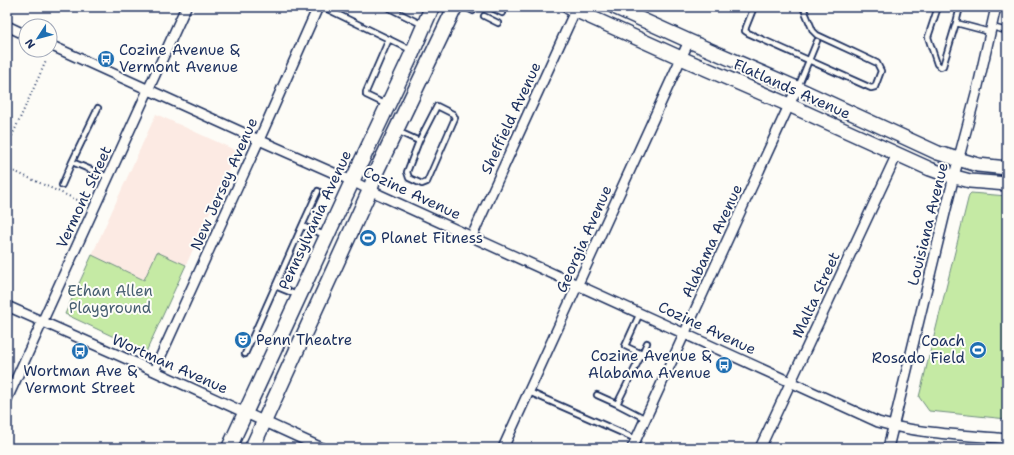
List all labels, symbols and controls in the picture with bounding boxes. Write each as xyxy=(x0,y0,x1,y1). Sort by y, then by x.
north arrow xyxy=(18,18,58,58)
text: N xyxy=(22,35,39,52)
place label: Cozine Avenue & Vermont Avenue xyxy=(119,40,240,77)
bus stop icon: Cozine Avenue & Vermont Avenue xyxy=(96,49,116,69)
street label: Flatlands Avenue xyxy=(730,54,854,124)
street label: Sheffield Avenue xyxy=(476,59,546,177)
street label: New Jersey Avenue xyxy=(186,114,262,254)
street label: Vermont Street xyxy=(52,143,116,251)
street label: Pennsylvania Avenue xyxy=(274,147,356,293)
street label: Louisiana Avenue xyxy=(903,160,953,288)
street label: Cozine Avenue xyxy=(360,162,464,224)
street label: Alabama Avenue xyxy=(677,181,747,301)
street label: Georgia Avenue xyxy=(551,182,617,296)
sports icon: Planet Fitness xyxy=(358,228,378,248)
place label: Planet Fitness xyxy=(381,228,483,248)
street label: Malta Street xyxy=(787,249,845,341)
park label: Ethan Allen Playground xyxy=(67,281,153,318)
street label: Cozine Avenue xyxy=(655,297,759,359)
street label: Wortman Avenue xyxy=(109,329,231,399)
theatre icon: Penn Theatre xyxy=(233,330,253,350)
place label: Penn Theatre xyxy=(256,330,352,350)
place label: Coach Rosado Field xyxy=(872,331,965,368)
sports icon: Coach Rosado Field xyxy=(968,340,988,360)
bus stop icon: Wortman Ave & Vermont Street xyxy=(70,341,90,361)
place label: Cozine Avenue & Alabama Avenue xyxy=(588,346,712,383)
bus stop icon: Cozine Avenue & Alabama Avenue xyxy=(714,355,734,375)
place label: Wortman Ave & Vermont Street xyxy=(23,361,137,398)

